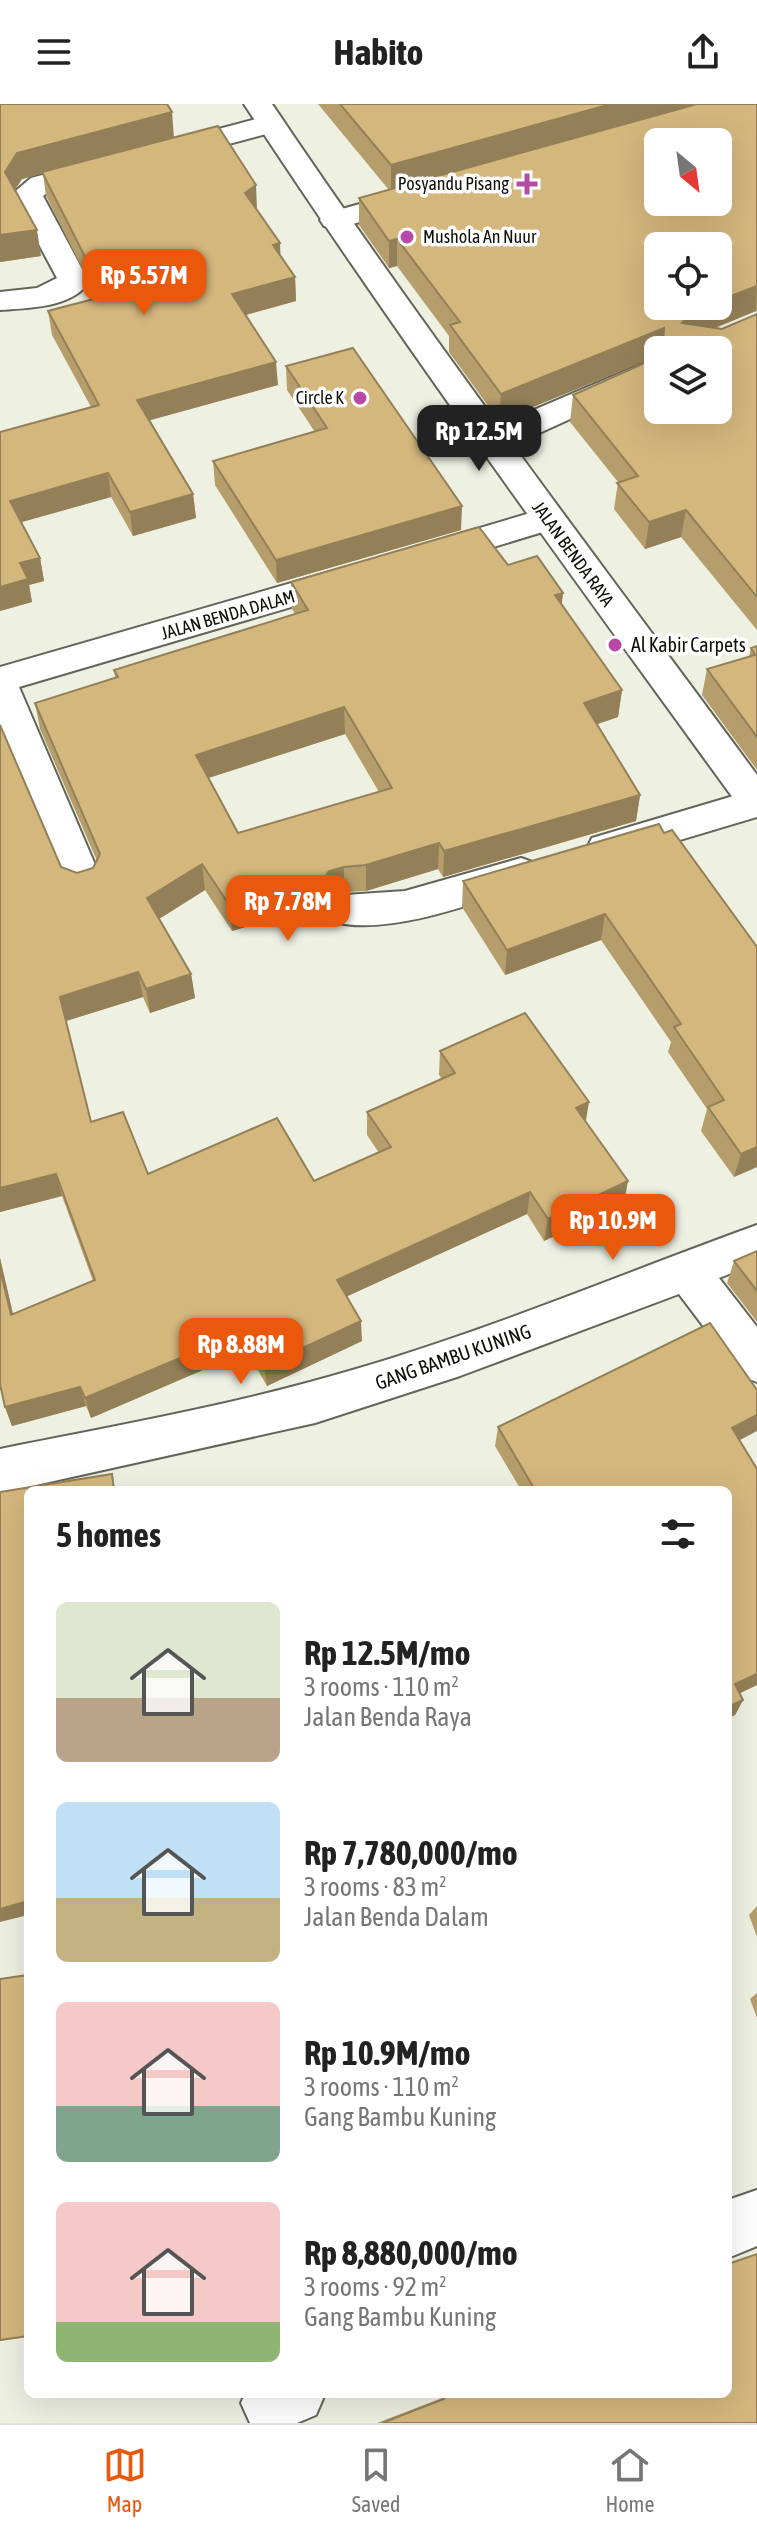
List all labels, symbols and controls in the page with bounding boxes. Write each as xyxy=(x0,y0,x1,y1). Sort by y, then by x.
icon: menu xyxy=(32,30,76,74)
icon: share xyxy=(681,30,725,74)
text: Habito xyxy=(334,31,423,73)
north arrow xyxy=(644,128,732,216)
map controls xyxy=(644,128,732,424)
place label: Posyandu Pisang xyxy=(398,173,509,194)
marker: Posyandu Pisang xyxy=(516,173,538,195)
place label: Mushola An Nuur xyxy=(423,226,537,247)
marker: Mushola An Nuur xyxy=(398,228,416,246)
button: locate xyxy=(644,232,732,320)
pin: Rp 5.57M xyxy=(61,249,227,317)
text: Rp 5.57M xyxy=(100,260,188,290)
button: layers xyxy=(644,336,732,424)
place label: Circle K xyxy=(296,387,344,408)
marker: Circle K xyxy=(351,389,369,407)
pin: Rp 12.5M xyxy=(396,405,562,473)
text: Rp 12.5M xyxy=(435,416,523,446)
street label: JALAN BENDA RAYA xyxy=(528,497,619,610)
street label: JALAN BENDA DALAM xyxy=(158,585,297,644)
place label: Al Kabir Carpets xyxy=(631,633,746,656)
marker: Al Kabir Carpets xyxy=(606,636,624,654)
pin: Rp 7.78M xyxy=(205,875,371,943)
text: Rp 7.78M xyxy=(244,886,332,916)
pin: Rp 10.9M xyxy=(530,1194,696,1262)
text: Rp 10.9M xyxy=(569,1205,657,1235)
pin: Rp 8.88M xyxy=(158,1318,324,1386)
street label: GANG BAMBU KUNING xyxy=(372,1319,534,1394)
text: Rp 8.88M xyxy=(197,1329,285,1359)
icon: filters xyxy=(656,1512,700,1556)
text: 5 homes xyxy=(56,1515,161,1554)
text: Rp 12.5M/mo xyxy=(304,1633,471,1672)
icon: home xyxy=(120,1634,216,1730)
text: 3 rooms · 110 m² xyxy=(304,1672,459,1702)
text: Jalan Benda Raya xyxy=(304,1702,472,1732)
text: Rp 7,780,000/mo xyxy=(304,1833,518,1872)
icon: home xyxy=(120,1834,216,1930)
text: 3 rooms · 83 m² xyxy=(304,1872,446,1902)
text: Jalan Benda Dalam xyxy=(304,1902,489,1932)
text: Rp 10.9M/mo xyxy=(304,2033,471,2072)
icon: home xyxy=(120,2034,216,2130)
text: 3 rooms · 110 m² xyxy=(304,2072,459,2102)
text: Gang Bambu Kuning xyxy=(304,2102,496,2132)
text: Rp 8,880,000/mo xyxy=(304,2233,518,2272)
icon: home xyxy=(120,2234,216,2330)
text: 3 rooms · 92 m² xyxy=(304,2272,446,2302)
text: Gang Bambu Kuning xyxy=(304,2302,496,2332)
tab: Map xyxy=(103,2443,147,2517)
tab: Saved xyxy=(352,2443,400,2517)
tab: Home xyxy=(605,2443,654,2517)

